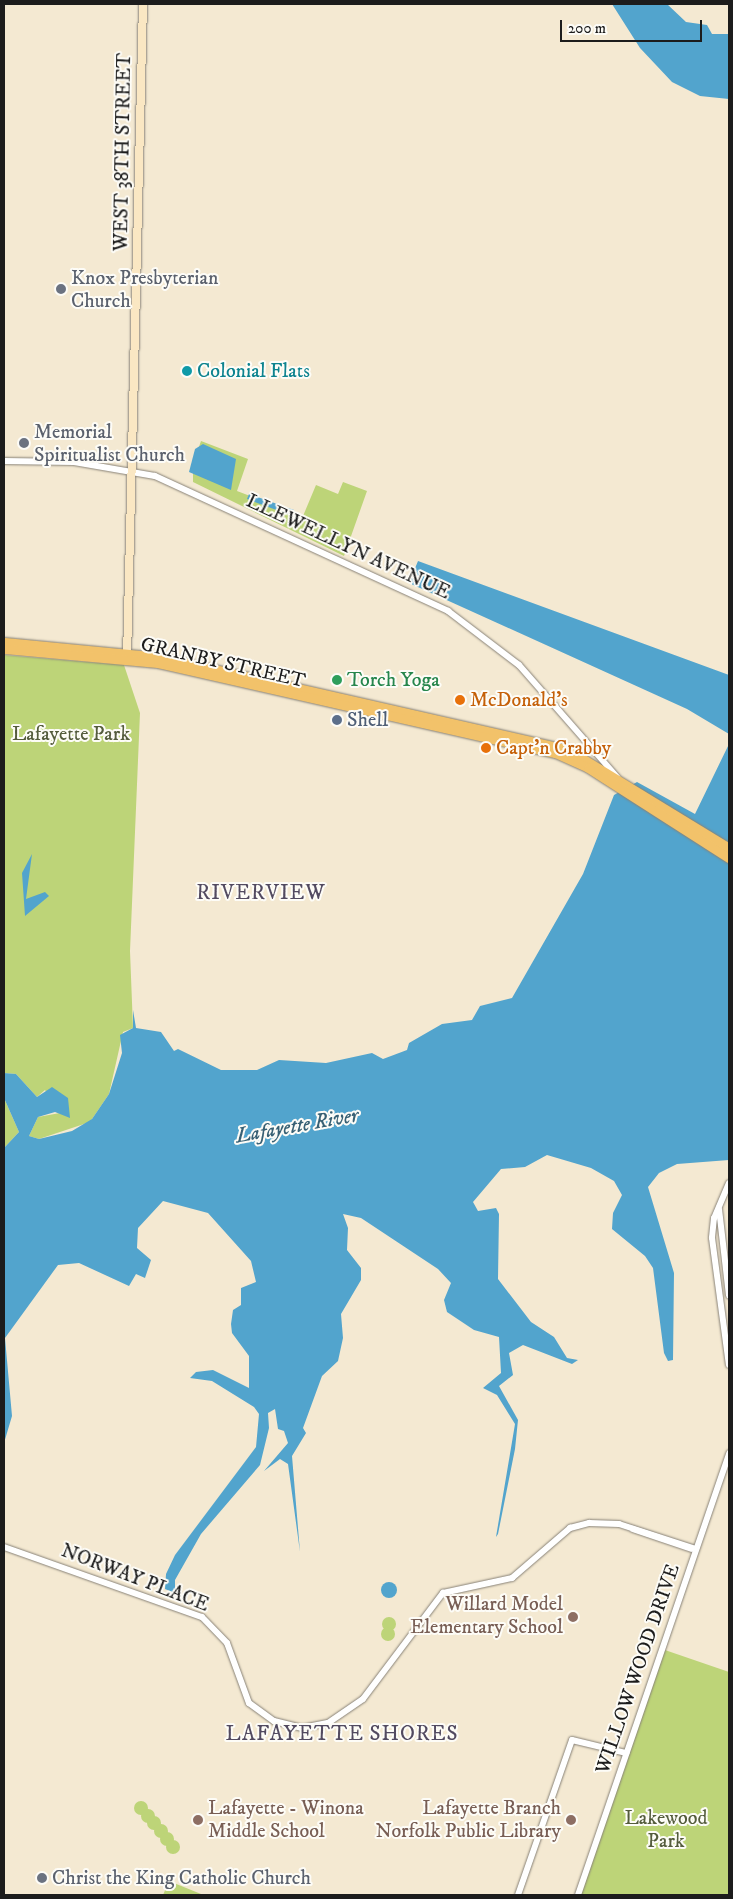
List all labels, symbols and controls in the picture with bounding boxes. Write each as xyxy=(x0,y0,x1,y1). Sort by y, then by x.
scale bar xyxy=(563,10,706,42)
text: 200 m xyxy=(568,19,606,38)
street label: WEST 38TH STREET xyxy=(109,53,137,251)
place label: Knox Presbyterian Church xyxy=(71,266,218,313)
marker: Knox Presbyterian Church xyxy=(55,283,67,295)
place label: Colonial Flats xyxy=(197,359,310,383)
marker: Colonial Flats xyxy=(181,365,193,377)
place label: Memorial Spiritualist Church xyxy=(34,420,185,467)
marker: Memorial Spiritualist Church xyxy=(18,437,30,449)
street label: LLEWELLYN AVENUE xyxy=(242,489,454,605)
street label: GRANBY STREET xyxy=(138,632,308,694)
place label: Torch Yoga xyxy=(347,668,440,692)
marker: Torch Yoga xyxy=(331,674,343,686)
place label: McDonald's xyxy=(470,688,568,712)
marker: McDonald's xyxy=(454,694,466,706)
place label: Shell xyxy=(347,708,388,732)
marker: Shell xyxy=(331,714,343,726)
park label: Lafayette Park xyxy=(12,722,130,746)
place label: Capt'n Crabby xyxy=(496,736,611,760)
marker: Capt'n Crabby xyxy=(480,742,492,754)
district label: RIVERVIEW xyxy=(195,880,327,906)
water label: Lafayette River xyxy=(234,1103,360,1149)
street label: NORWAY PLACE xyxy=(58,1539,212,1617)
street label: WILLOW WOOD DRIVE xyxy=(591,1561,685,1777)
place label: Willard Model Elementary School xyxy=(410,1593,563,1640)
marker: Willard Model Elementary School xyxy=(567,1611,579,1623)
district label: LAFAYETTE SHORES xyxy=(223,1721,461,1747)
place label: Lafayette - Winona Middle School xyxy=(208,1796,364,1843)
place label: Lafayette Branch Norfolk Public Library xyxy=(375,1796,561,1843)
park label: Lakewood Park xyxy=(624,1807,708,1854)
marker: Lafayette - Winona Middle School xyxy=(192,1814,204,1826)
marker: Lafayette Branch Norfolk Public Library xyxy=(565,1814,577,1826)
place label: Christ the King Catholic Church xyxy=(52,1866,311,1890)
marker: Christ the King Catholic Church xyxy=(36,1872,48,1884)

